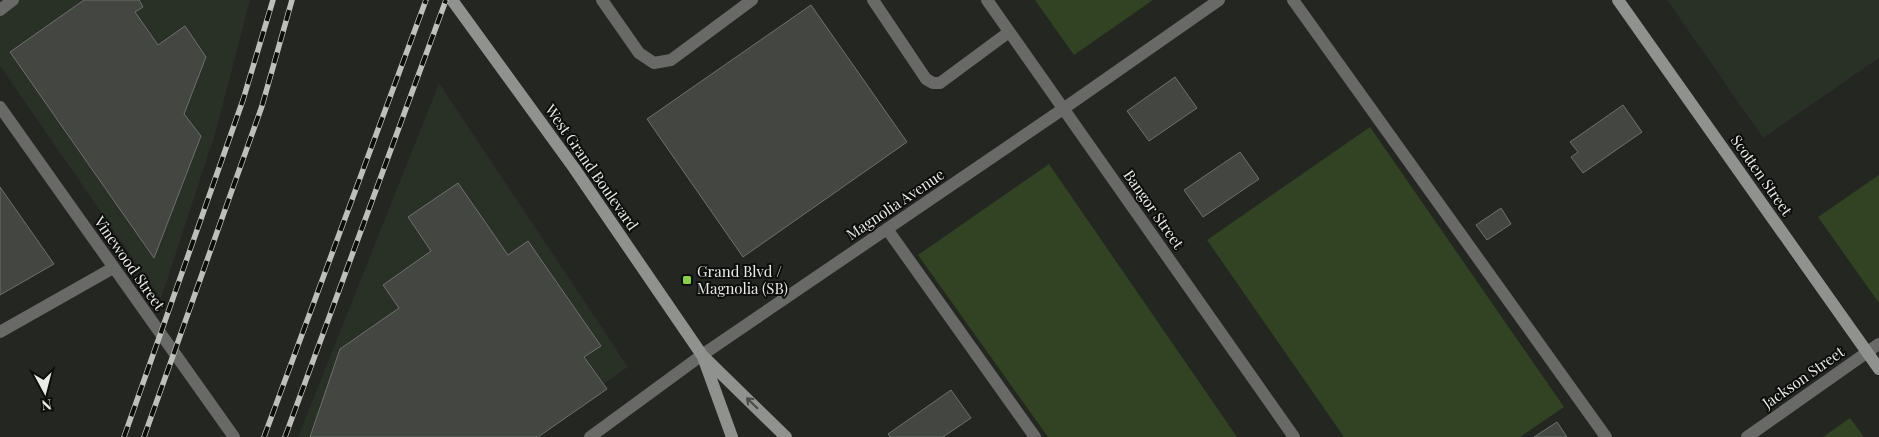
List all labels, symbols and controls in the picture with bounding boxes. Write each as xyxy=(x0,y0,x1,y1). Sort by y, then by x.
street label: West Grand Boulevard xyxy=(540,99,643,234)
street label: Scotten Street xyxy=(1727,131,1798,220)
street label: Magnolia Avenue xyxy=(842,164,948,244)
street label: Bangor Street xyxy=(1119,166,1189,253)
street label: Vinewood Street xyxy=(90,211,170,315)
place label: Grand Blvd / Magnolia (SB) xyxy=(697,261,788,298)
marker: Grand Blvd / Magnolia (SB) xyxy=(681,274,693,286)
street label: Jackson Street xyxy=(1757,341,1848,413)
north arrow xyxy=(20,367,70,417)
text: N xyxy=(40,395,53,415)
one-way arrow xyxy=(746,397,758,409)

